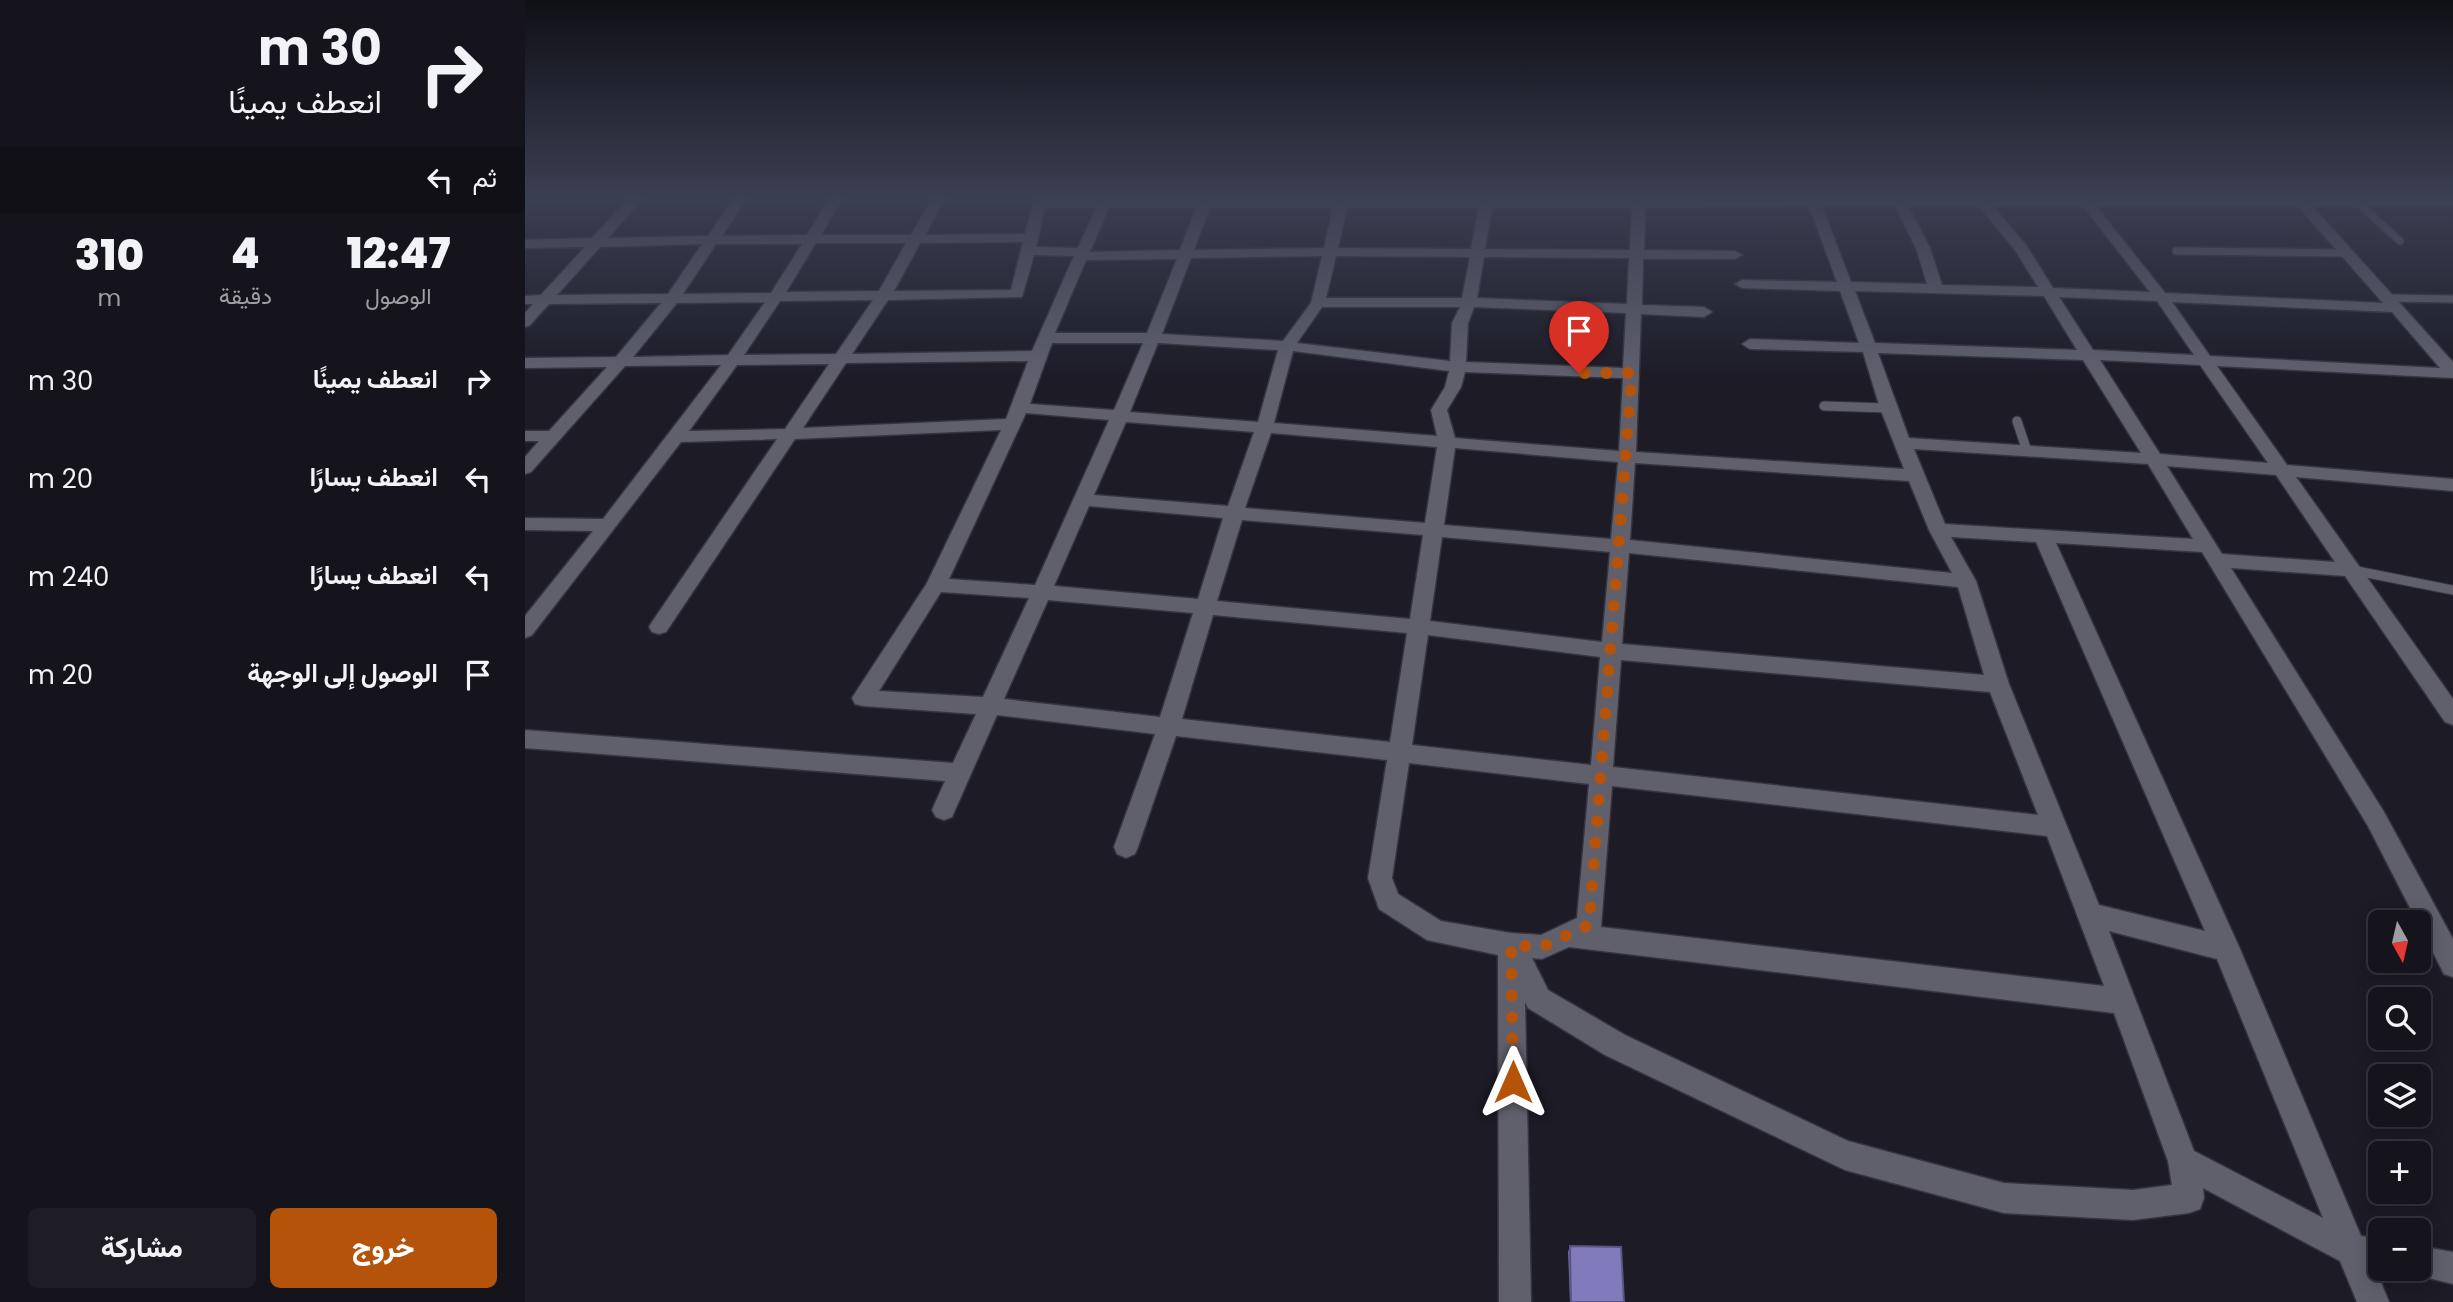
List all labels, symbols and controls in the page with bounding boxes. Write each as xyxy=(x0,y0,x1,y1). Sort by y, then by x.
text: 30 m xyxy=(258,14,382,82)
icon: right xyxy=(406,28,497,119)
text: انعطف يمينًا xyxy=(228,79,382,124)
text: ثم xyxy=(473,160,497,196)
icon: left xyxy=(421,161,459,199)
text: 4 xyxy=(231,224,260,283)
text: 12:47 xyxy=(347,224,450,283)
text: 310 xyxy=(75,226,144,285)
text: دقيقة xyxy=(219,280,272,312)
text: الوصول xyxy=(365,280,432,312)
text: m xyxy=(98,282,121,314)
pin xyxy=(1549,301,1609,373)
icon: arrive xyxy=(1560,312,1598,350)
text: انعطف يمينًا xyxy=(313,361,438,397)
icon: right xyxy=(459,362,497,400)
text: 30 m xyxy=(28,363,93,399)
text: انعطف يسارًا xyxy=(309,459,438,495)
icon: left xyxy=(459,460,497,498)
text: 20 m xyxy=(28,461,93,497)
text: انعطف يسارًا xyxy=(309,557,438,593)
icon: left xyxy=(459,558,497,596)
text: 240 m xyxy=(28,559,109,595)
text: الوصول إلى الوجهة xyxy=(247,655,438,691)
icon: arrive xyxy=(459,656,497,694)
text: 20 m xyxy=(28,657,93,693)
north arrow xyxy=(2368,910,2431,973)
map controls xyxy=(2368,910,2431,1281)
button: search xyxy=(2368,987,2431,1050)
position arrow xyxy=(1476,1045,1550,1119)
button: layers xyxy=(2368,1064,2431,1127)
button: + xyxy=(2368,1141,2431,1204)
button: مشاركة xyxy=(28,1208,256,1288)
button: خروج xyxy=(270,1208,497,1288)
button: − xyxy=(2368,1218,2431,1281)

